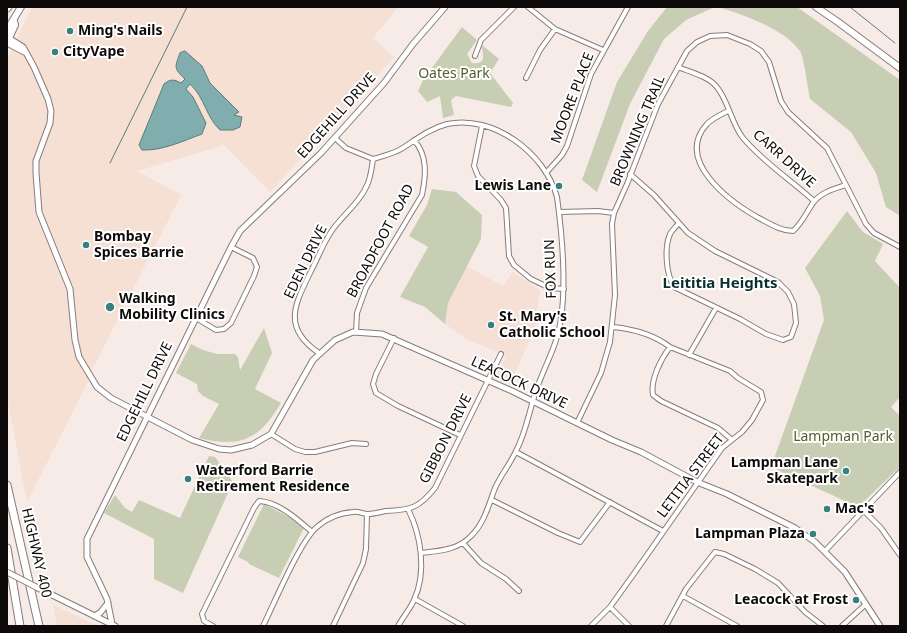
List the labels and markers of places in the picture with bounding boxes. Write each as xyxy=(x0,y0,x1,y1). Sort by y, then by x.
place label: Ming's Nails xyxy=(78,23,162,39)
marker: Ming's Nails xyxy=(65,26,75,36)
place label: CityVape xyxy=(63,44,125,60)
marker: CityVape xyxy=(50,47,60,57)
place label: Lewis Lane xyxy=(475,178,551,194)
marker: Lewis Lane xyxy=(554,181,564,191)
place label: Bombay Spices Barrie xyxy=(94,229,184,262)
marker: Bombay Spices Barrie xyxy=(81,240,91,250)
place label: Walking Mobility Clinics xyxy=(119,291,225,324)
marker: Walking Mobility Clinics xyxy=(104,301,116,313)
place label: St. Mary's Catholic School xyxy=(499,309,605,342)
marker: St. Mary's Catholic School xyxy=(486,320,496,330)
place label: Lampman Lane Skatepark xyxy=(731,455,838,488)
place label: Waterford Barrie Retirement Residence xyxy=(196,463,350,496)
marker: Lampman Lane Skatepark xyxy=(841,466,851,476)
marker: Waterford Barrie Retirement Residence xyxy=(183,474,193,484)
place label: Mac's xyxy=(835,501,874,517)
marker: Mac's xyxy=(822,504,832,514)
place label: Lampman Plaza xyxy=(695,526,805,542)
marker: Lampman Plaza xyxy=(808,529,818,539)
place label: Leacock at Frost xyxy=(734,592,848,608)
marker: Leacock at Frost xyxy=(851,595,861,605)

